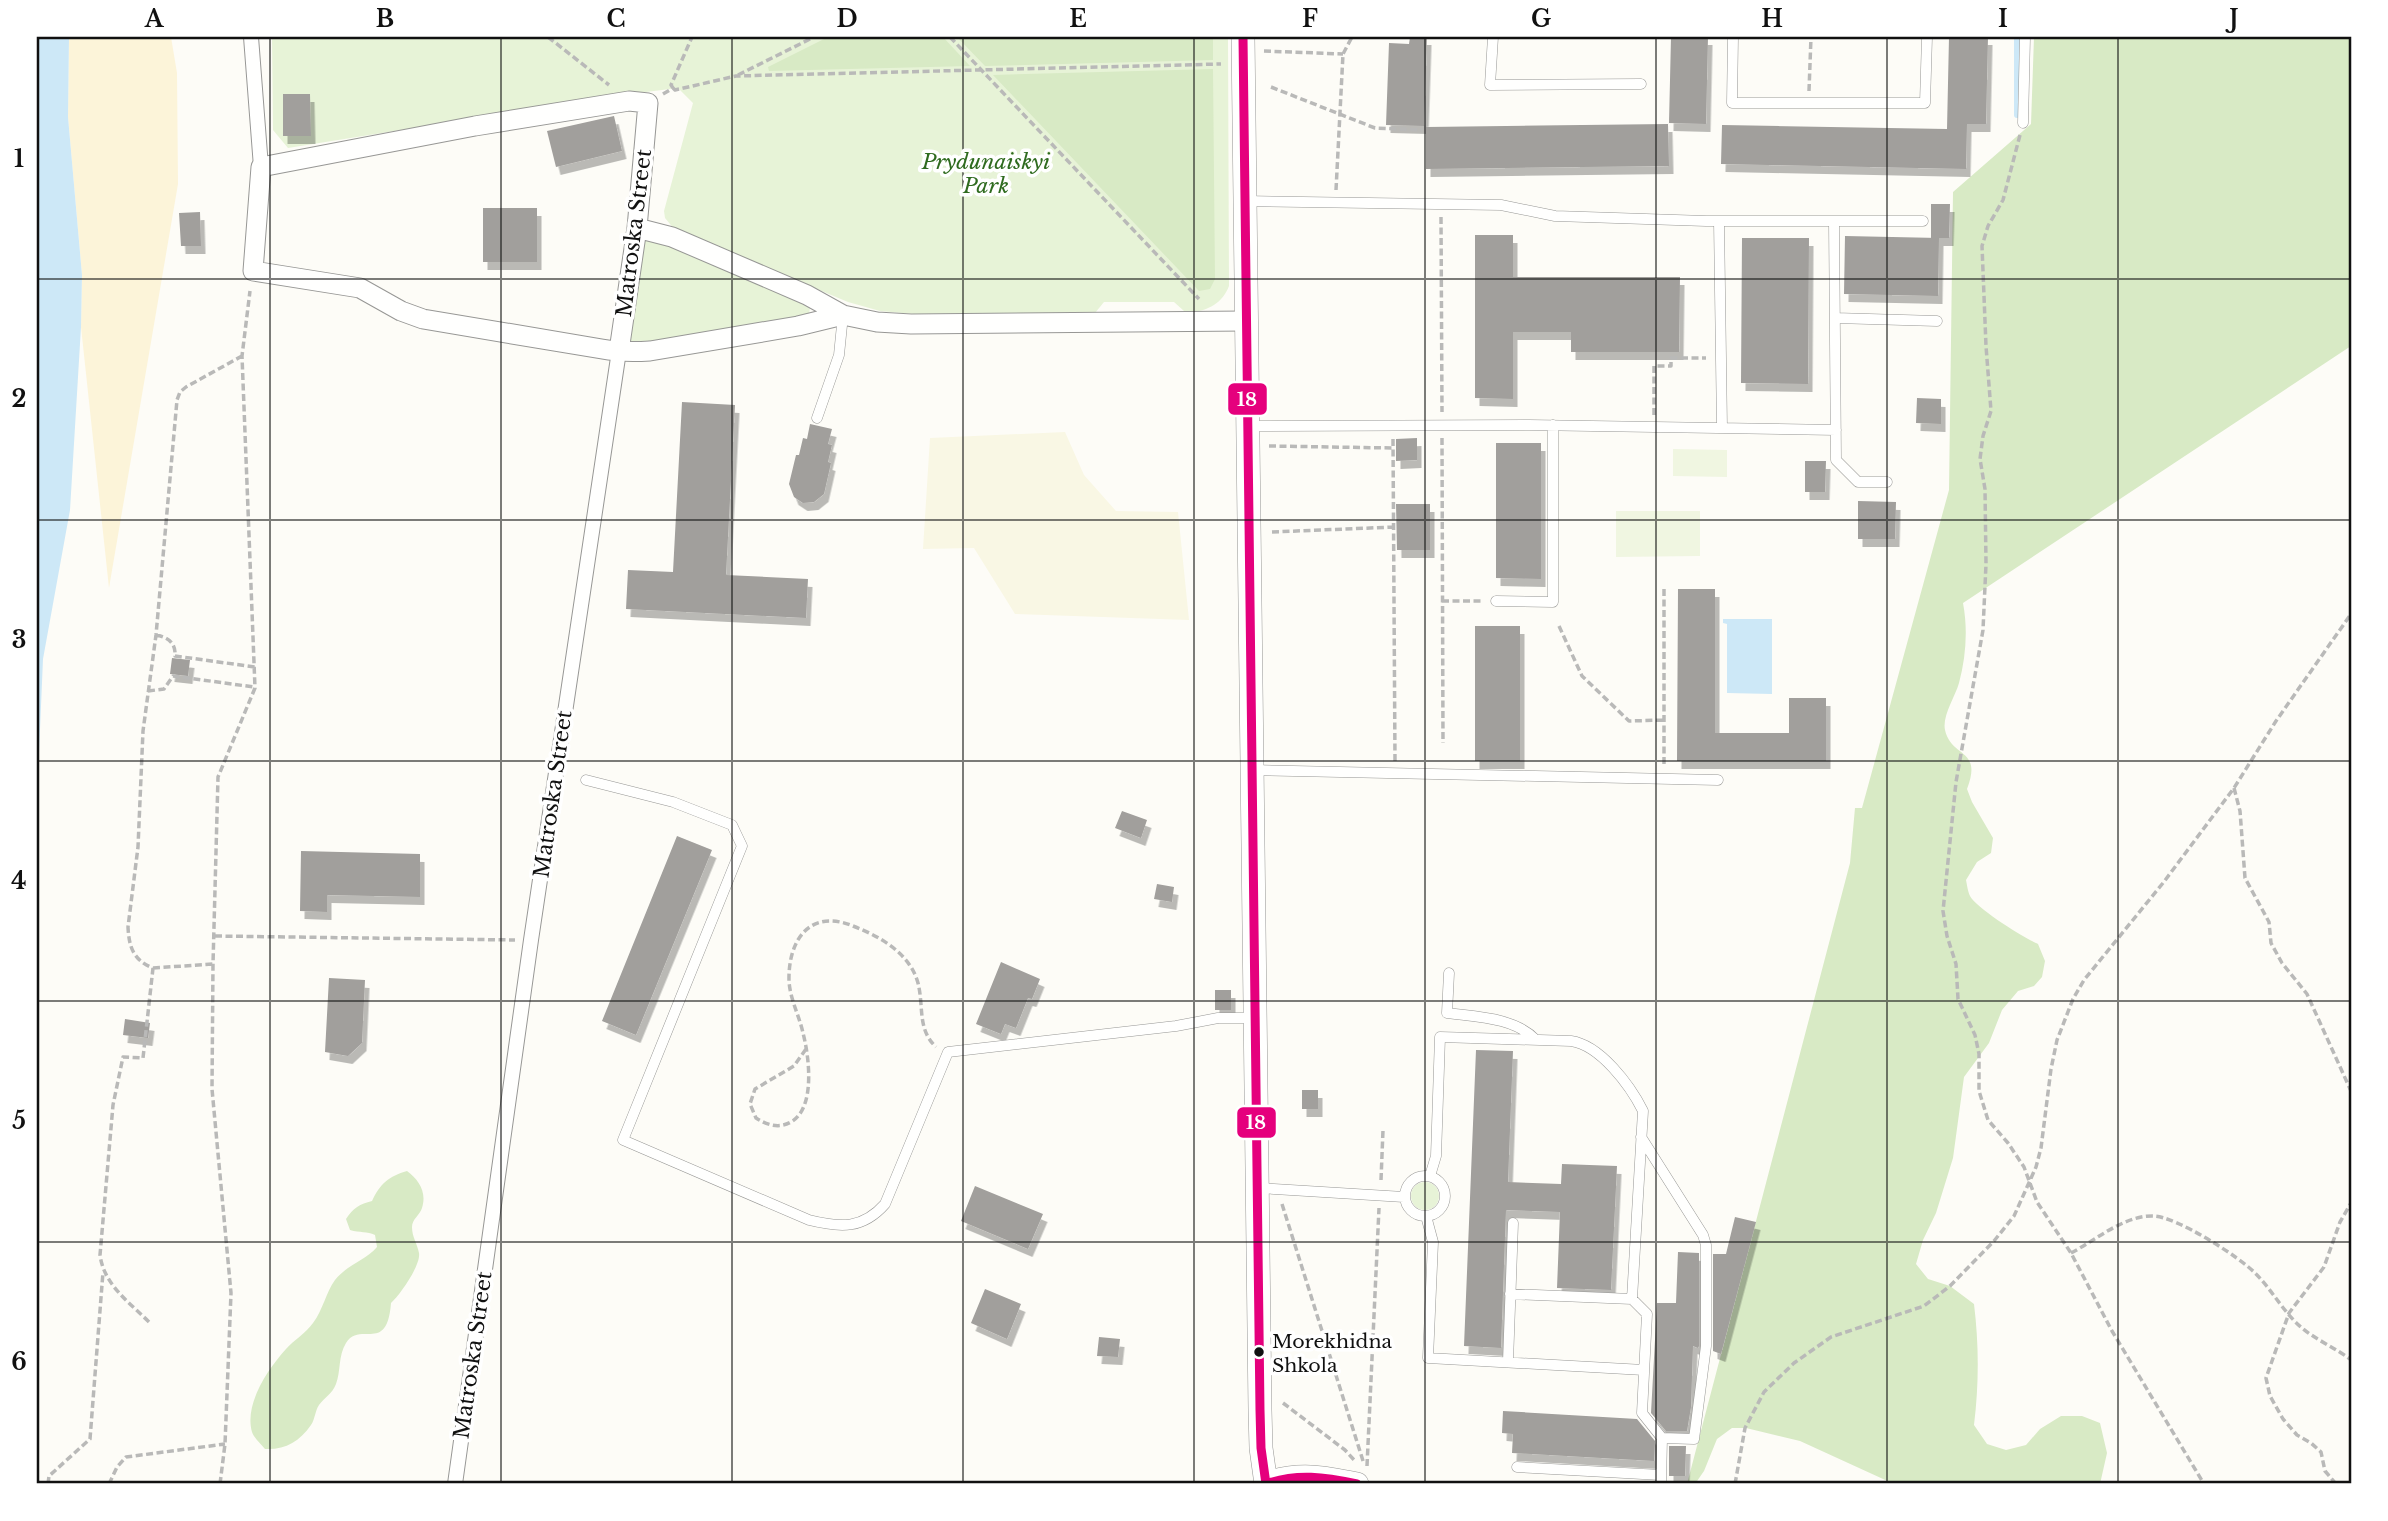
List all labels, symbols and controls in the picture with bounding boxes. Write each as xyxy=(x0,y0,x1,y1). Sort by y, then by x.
text: A xyxy=(144,5,165,33)
text: B xyxy=(376,5,394,33)
text: C xyxy=(607,5,625,33)
text: D xyxy=(836,5,858,33)
text: E xyxy=(1069,5,1087,33)
text: F xyxy=(1302,5,1318,33)
text: G xyxy=(1531,5,1551,33)
text: H xyxy=(1761,5,1783,33)
text: I xyxy=(1998,5,2008,33)
text: J xyxy=(2225,5,2239,33)
text: 1 xyxy=(14,145,24,173)
street label: Matroska Street xyxy=(611,147,657,318)
park label: Prydunaiskyi Park xyxy=(921,149,1051,199)
line badge: 18 xyxy=(1227,382,1268,416)
text: 2 xyxy=(12,385,26,413)
text: 18 xyxy=(1237,388,1257,411)
text: 3 xyxy=(12,626,26,654)
street label: Matroska Street xyxy=(528,708,578,880)
text: 4 xyxy=(11,867,27,895)
line badge: 18 xyxy=(1236,1106,1277,1139)
text: 5 xyxy=(12,1107,26,1135)
text: 18 xyxy=(1246,1111,1266,1134)
street label: Matroska Street xyxy=(448,1269,498,1441)
place label: Morekhidna Shkola xyxy=(1272,1330,1393,1377)
marker: Morekhidna Shkola xyxy=(1252,1345,1266,1359)
text: 6 xyxy=(11,1348,27,1376)

